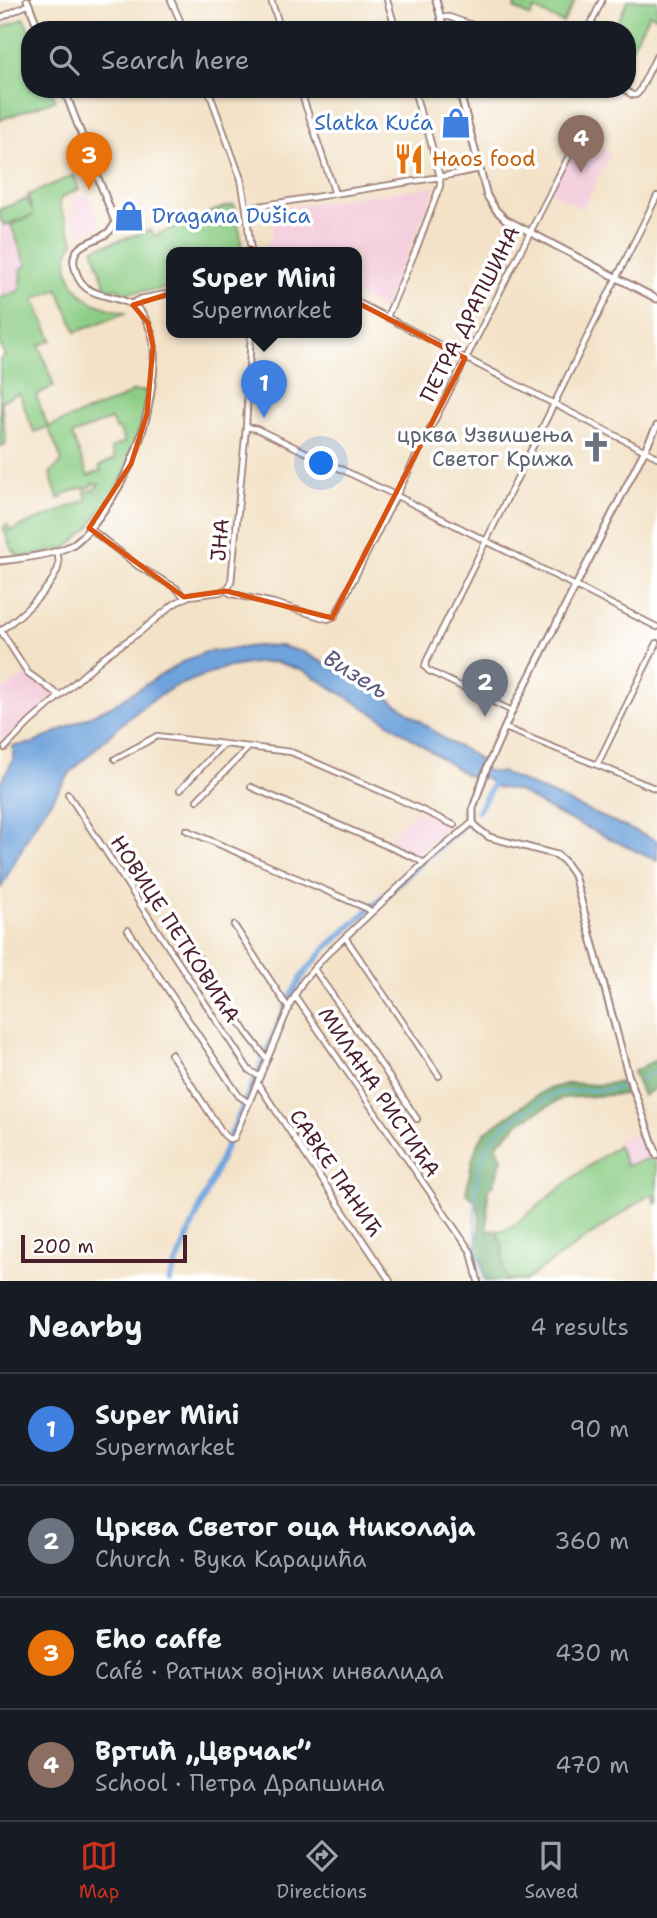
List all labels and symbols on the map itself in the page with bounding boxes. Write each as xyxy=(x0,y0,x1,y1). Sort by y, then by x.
shop icon: Slatka Kuća xyxy=(439,106,473,140)
place label: Slatka Kuća xyxy=(314,109,433,137)
pin: 4 xyxy=(558,115,604,173)
pin: 3 xyxy=(66,132,112,190)
restaurant icon: Haos food xyxy=(392,142,426,176)
place label: Haos food xyxy=(432,145,536,173)
shop icon: Dragana Dušica xyxy=(112,199,146,233)
place label: Dragana Dušica xyxy=(152,202,311,230)
street label: ПЕТРА ДРАПШИНА xyxy=(414,221,526,407)
pin: 1 xyxy=(241,360,287,418)
place label: црква Узвишења Светог Крижа xyxy=(397,421,573,473)
church icon: црква Узвишења Светог Крижа xyxy=(579,430,613,464)
your location xyxy=(304,446,338,480)
street label: ЈНА xyxy=(204,517,236,563)
water label: Визељ xyxy=(318,642,394,706)
pin: 2 xyxy=(462,659,508,717)
street label: НОВИЦЕ ПЕТКОВИЋА xyxy=(104,830,246,1028)
street label: МИЛАНА РИСТИЋА xyxy=(312,1002,446,1182)
street label: САВКЕ ПАНИЋ xyxy=(283,1104,389,1242)
scale bar xyxy=(21,1232,187,1264)

